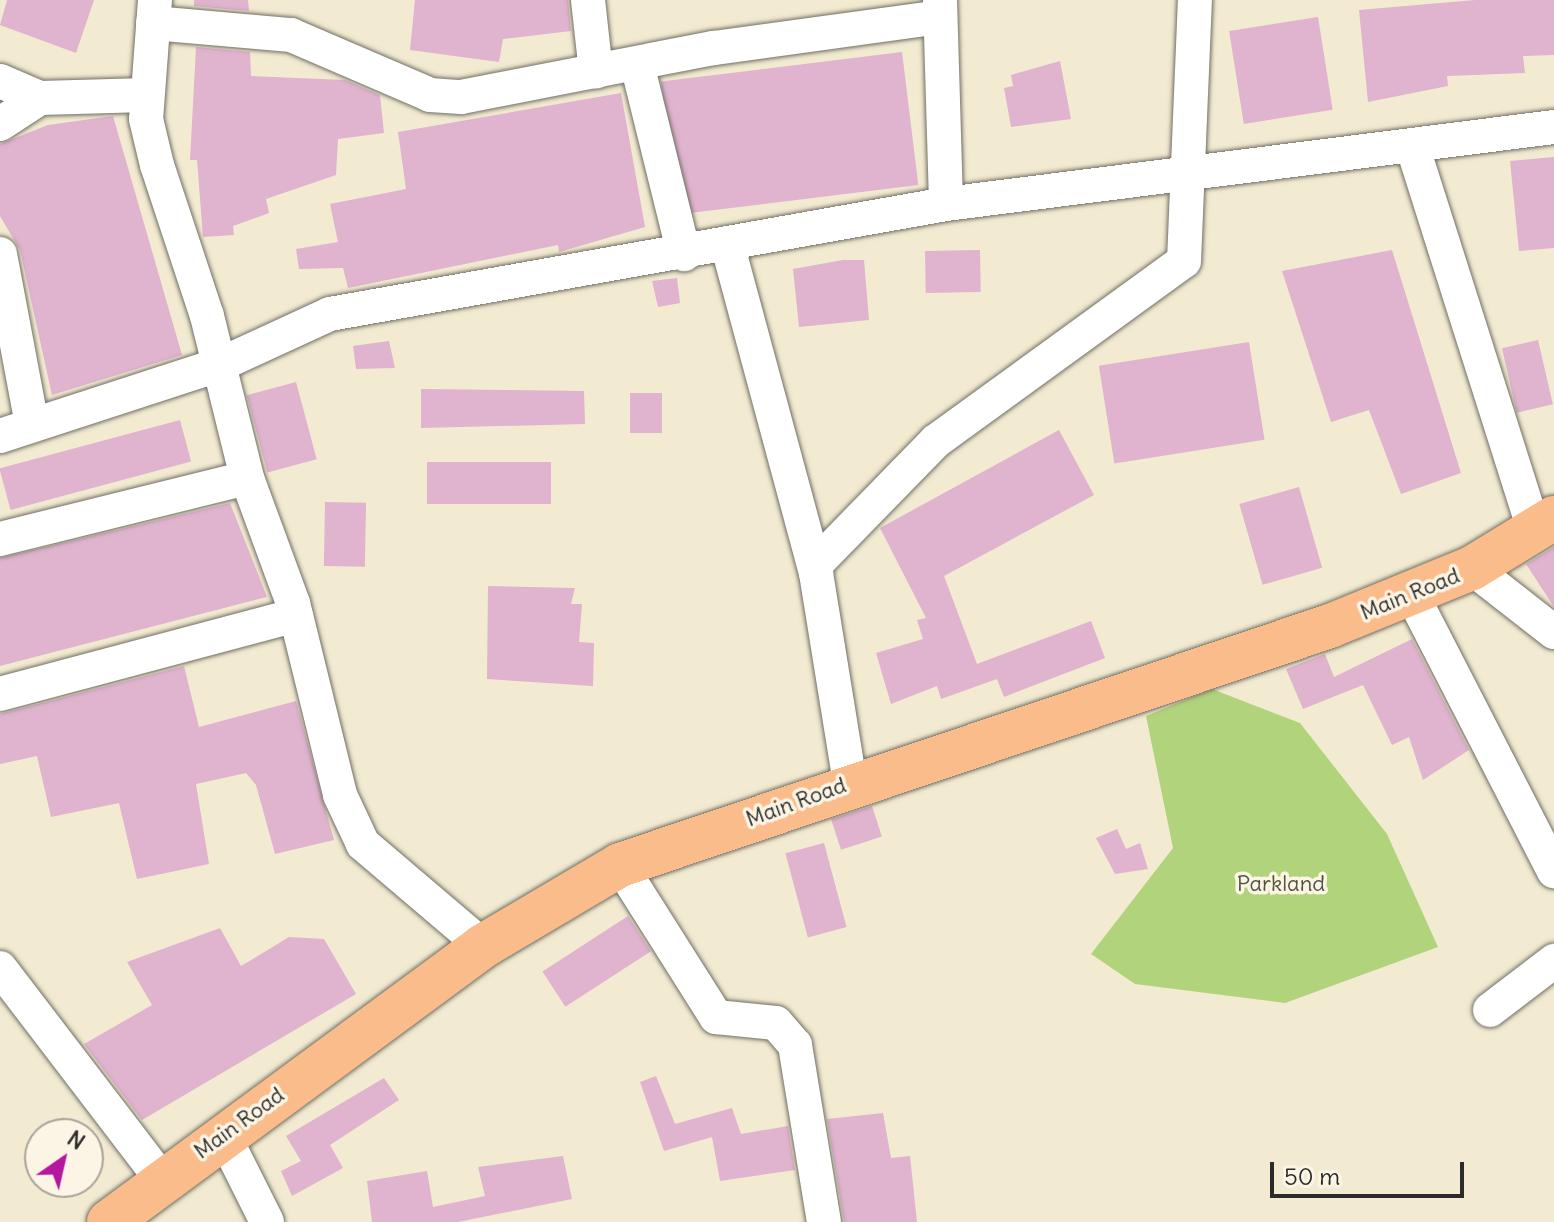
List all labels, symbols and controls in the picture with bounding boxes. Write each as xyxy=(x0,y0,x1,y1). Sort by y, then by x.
street label: Main Road xyxy=(1356,562,1464,626)
street label: Main Road xyxy=(742,772,850,832)
park label: Parkland xyxy=(1237,871,1325,897)
street label: Main Road xyxy=(189,1082,289,1164)
north arrow xyxy=(24,1118,104,1198)
text: N xyxy=(62,1124,90,1156)
scale bar xyxy=(1274,1146,1468,1196)
text: 50 m xyxy=(1284,1161,1340,1191)

